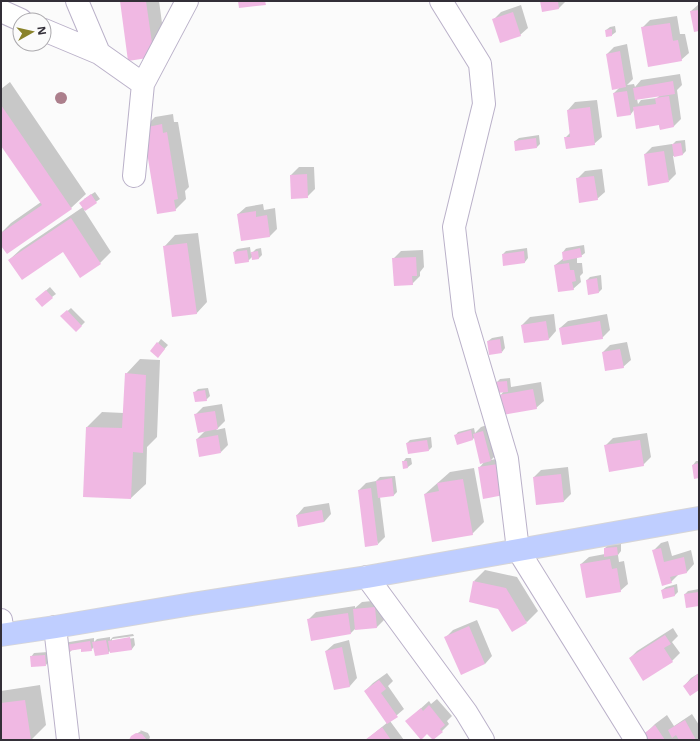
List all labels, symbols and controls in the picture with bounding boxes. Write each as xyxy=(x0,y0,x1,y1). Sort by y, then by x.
north arrow xyxy=(12,12,52,52)
text: N xyxy=(34,25,50,36)

